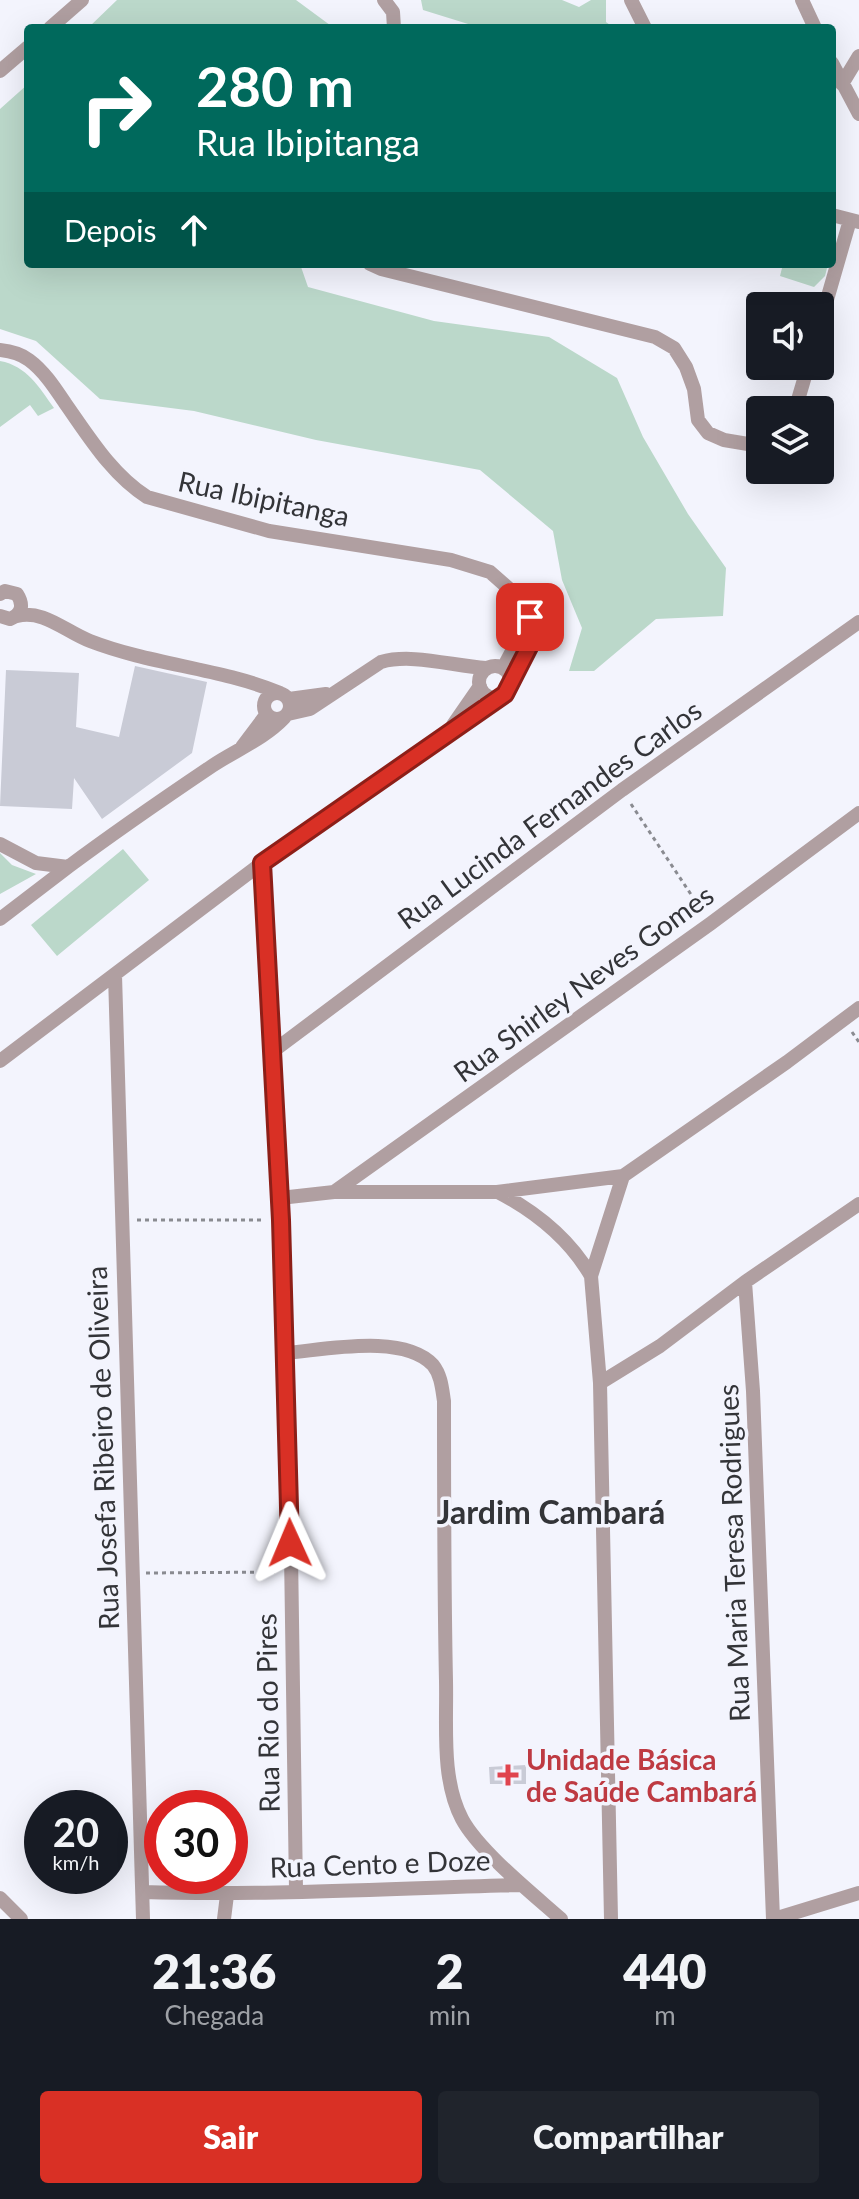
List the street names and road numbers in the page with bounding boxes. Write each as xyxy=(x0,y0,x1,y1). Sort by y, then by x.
street label: Rua Ibipitanga xyxy=(175,463,353,533)
street label: Rua Lucinda Fernandes Carlos xyxy=(390,692,708,936)
street label: Rua Shirley Neves Gomes xyxy=(446,877,720,1089)
street label: Rua Josefa Ribeiro de Oliveira xyxy=(79,1265,125,1631)
street label: Rua Maria Teresa Rodrigues xyxy=(710,1384,756,1722)
street label: Rua Rio do Pires xyxy=(248,1613,286,1813)
street label: Rua Cento e Doze xyxy=(269,1842,491,1884)

